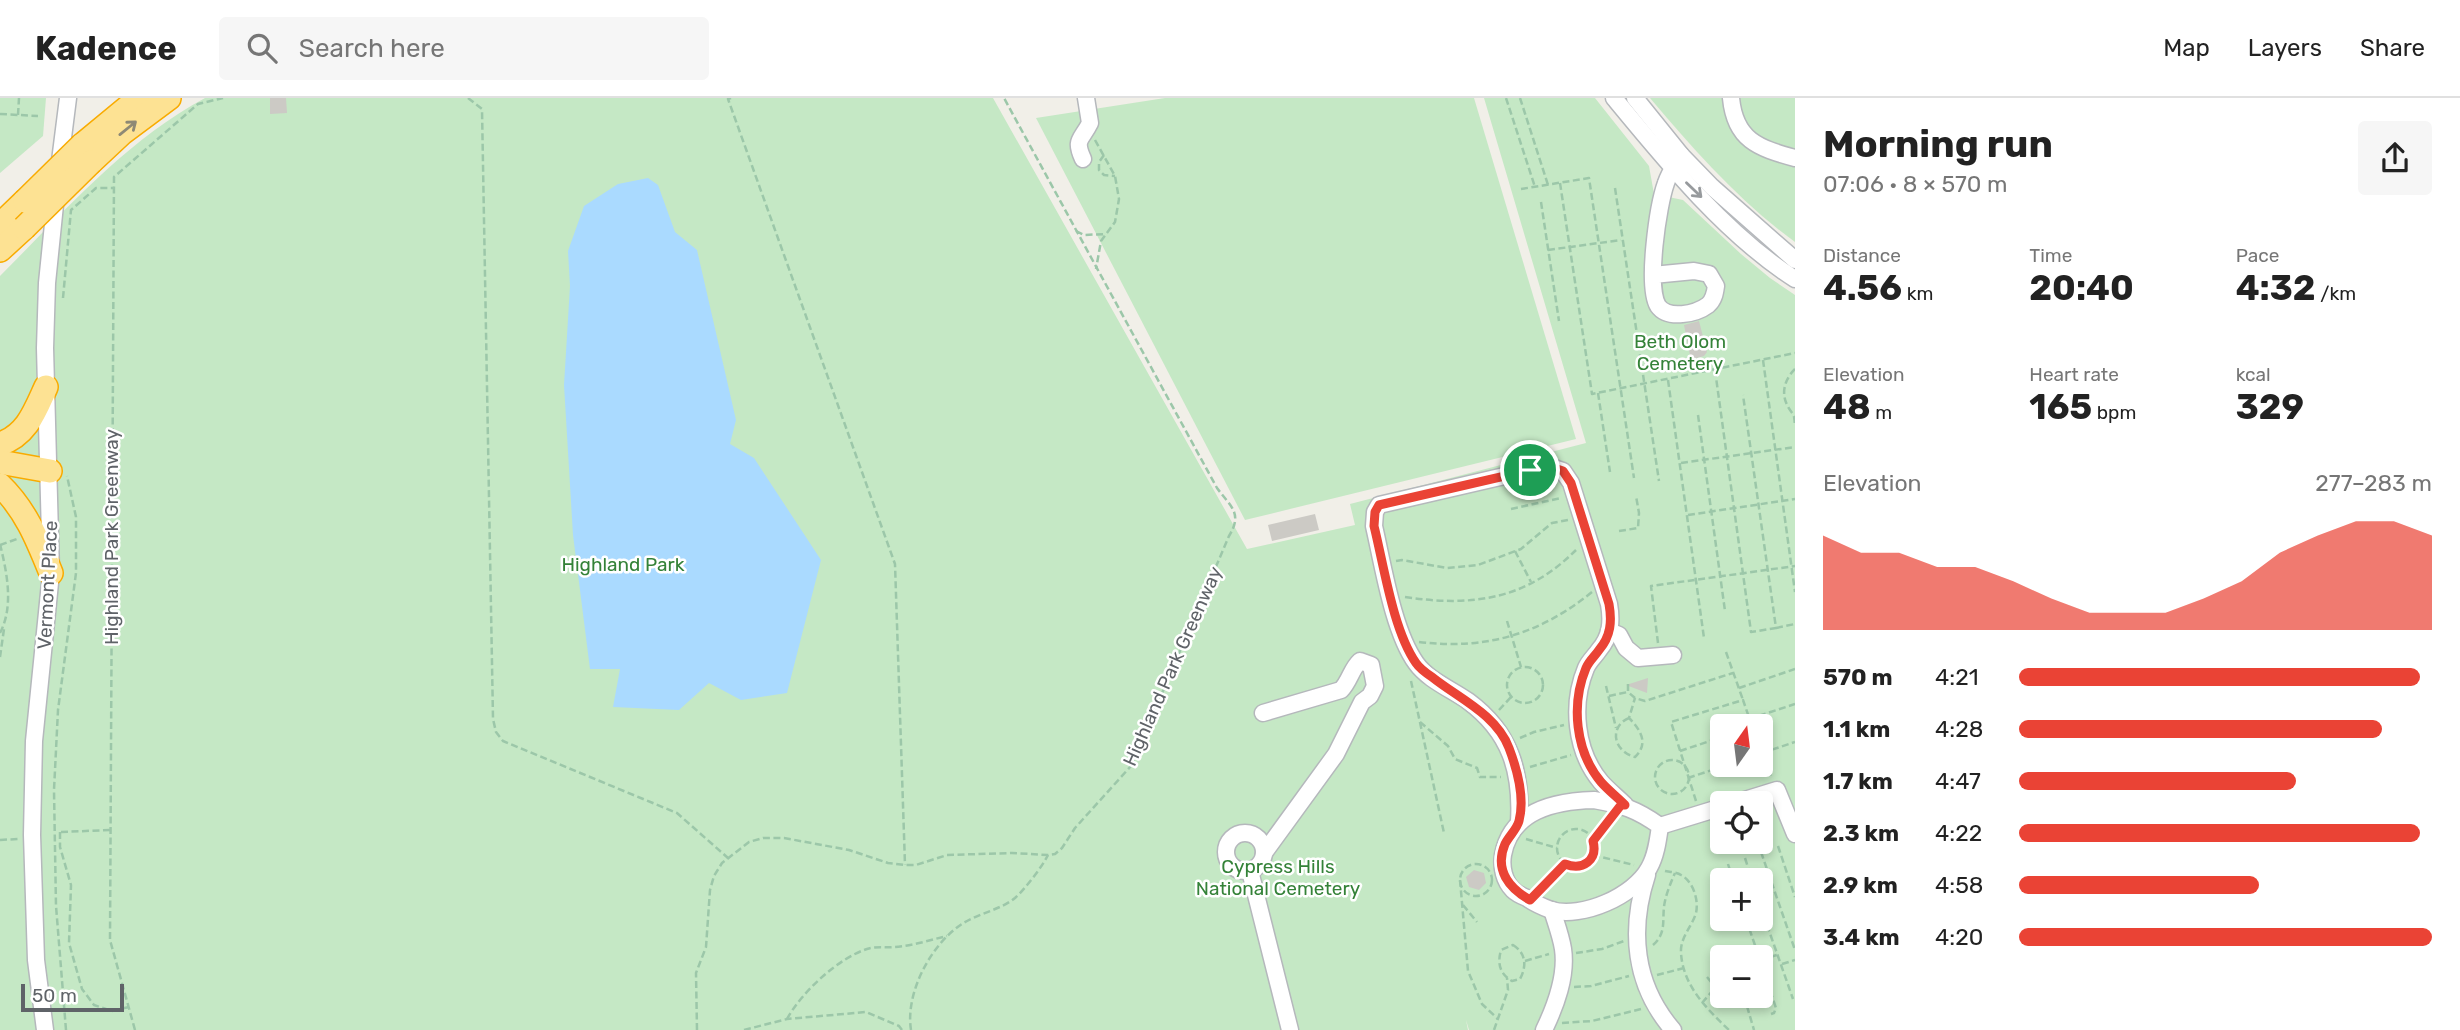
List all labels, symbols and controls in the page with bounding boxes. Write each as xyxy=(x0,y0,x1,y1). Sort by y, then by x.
search box xyxy=(219,17,709,80)
text: Kadence xyxy=(35,29,177,68)
icon: search xyxy=(243,29,281,67)
text: Search here xyxy=(299,33,445,64)
text: Map xyxy=(2163,34,2210,62)
text: Layers xyxy=(2248,34,2322,62)
text: Share xyxy=(2360,34,2425,62)
one-way arrow xyxy=(119,120,137,136)
text: Morning run xyxy=(1823,121,2053,167)
button: share xyxy=(2358,121,2432,195)
text: 07:06 · 8 × 570 m xyxy=(1823,170,2008,198)
one-way arrow xyxy=(1685,181,1702,198)
text: Distance xyxy=(1823,244,1901,267)
text: Time xyxy=(2029,244,2072,267)
text: Pace xyxy=(2236,244,2279,267)
text: 4.56 xyxy=(1823,267,1902,309)
text: 20:40 xyxy=(2029,267,2134,309)
text: 4:32 xyxy=(2236,267,2316,309)
text: km xyxy=(1902,282,1933,305)
text: /km xyxy=(2316,282,2356,305)
park label: Beth Olom Cemetery xyxy=(1634,330,1726,375)
text: Elevation xyxy=(1823,363,1904,386)
text: Heart rate xyxy=(2029,363,2119,386)
text: kcal xyxy=(2236,363,2271,386)
text: 48 xyxy=(1823,386,1871,428)
text: 165 xyxy=(2029,386,2092,428)
text: 329 xyxy=(2236,386,2304,428)
text: m xyxy=(1871,401,1892,424)
text: bpm xyxy=(2092,401,2136,424)
street label: Highland Park Greenway xyxy=(100,429,123,645)
pin xyxy=(1500,440,1560,500)
icon: arrive xyxy=(1511,451,1549,489)
text: Elevation xyxy=(1823,469,1922,497)
text: 277–283 m xyxy=(2315,469,2432,497)
street label: Vermont Place xyxy=(33,520,62,650)
park label: Highland Park xyxy=(561,553,685,576)
street label: Highland Park Greenway xyxy=(1118,563,1227,770)
text: 570 m xyxy=(1823,663,1893,691)
text: 4:21 xyxy=(1935,663,1979,691)
north arrow xyxy=(1710,714,1773,777)
map controls xyxy=(1710,714,1773,1008)
text: 1.1 km xyxy=(1823,715,1890,743)
text: 4:28 xyxy=(1935,715,1983,743)
text: 1.7 km xyxy=(1823,767,1893,795)
text: 4:47 xyxy=(1935,767,1981,795)
button: locate xyxy=(1710,791,1773,854)
text: 2.3 km xyxy=(1823,819,1899,847)
text: 4:22 xyxy=(1935,819,1982,847)
park label: Cypress Hills National Cemetery xyxy=(1196,855,1360,900)
button: + xyxy=(1710,868,1773,931)
text: 2.9 km xyxy=(1823,871,1898,899)
text: 4:58 xyxy=(1935,871,1983,899)
text: 3.4 km xyxy=(1823,923,1900,951)
text: 4:20 xyxy=(1935,923,1983,951)
button: − xyxy=(1710,945,1773,1008)
scale bar xyxy=(21,981,124,1013)
text: 50 m xyxy=(32,984,77,1007)

